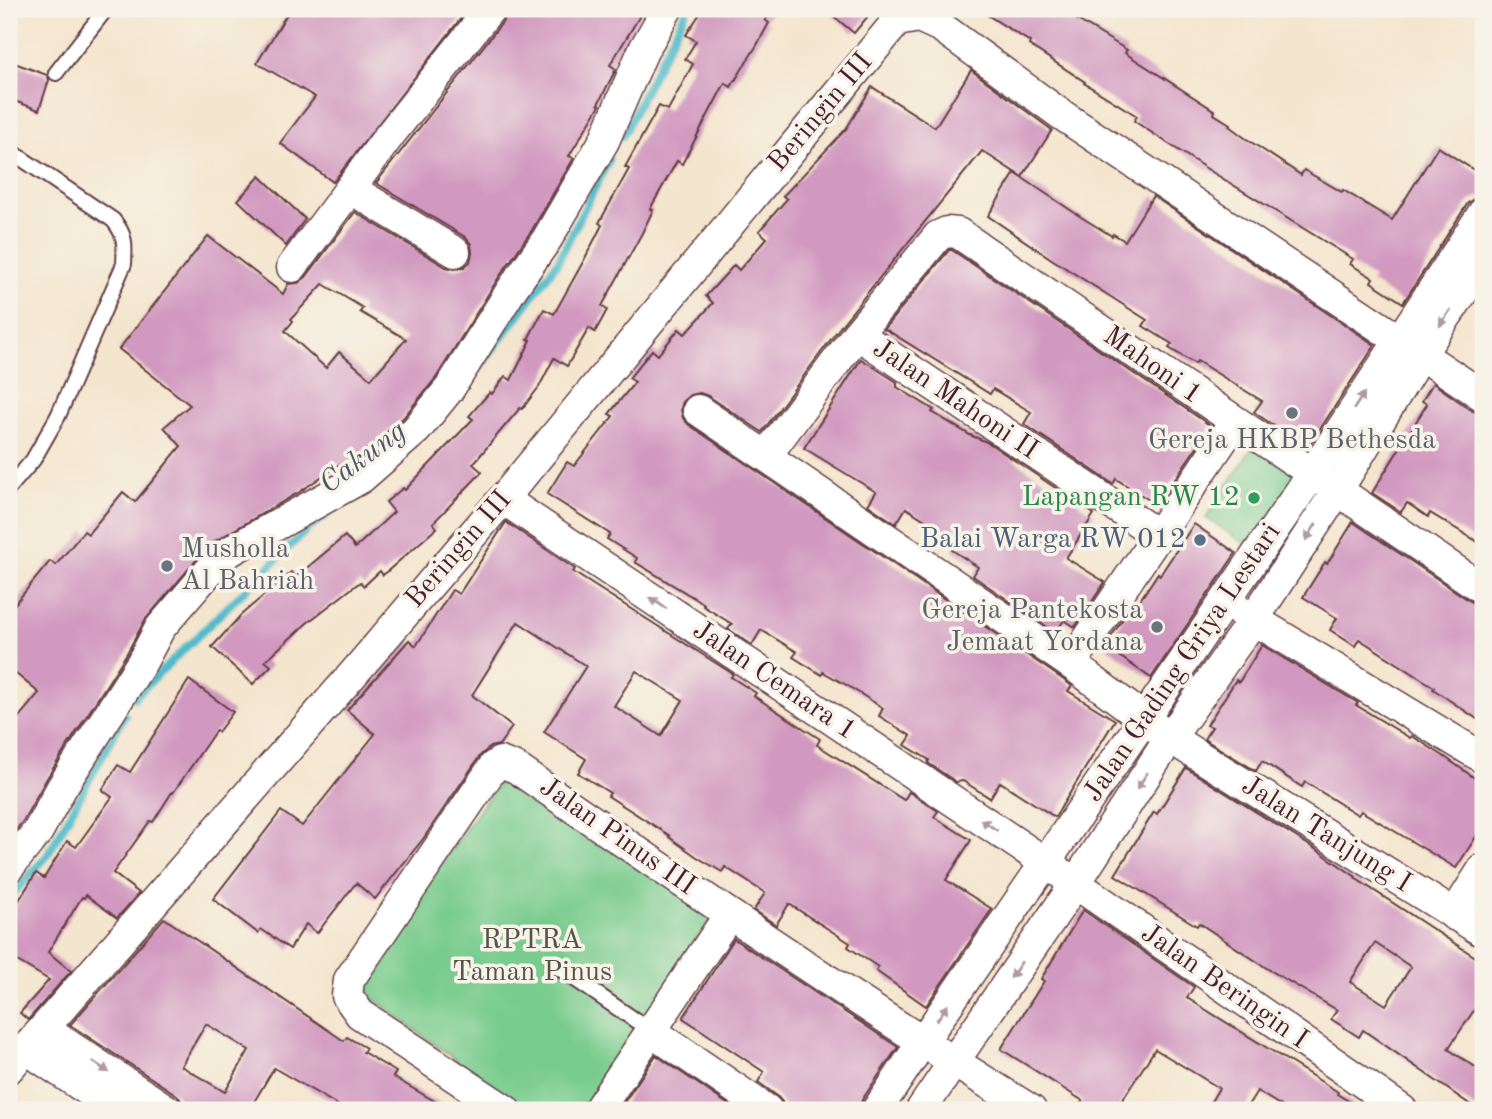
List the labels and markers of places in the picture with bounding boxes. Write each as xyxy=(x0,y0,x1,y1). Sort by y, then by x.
marker: Gereja HKBP Bethesda xyxy=(1284,405,1300,421)
place label: Gereja HKBP Bethesda xyxy=(1148,427,1436,455)
place label: Lapangan RW 12 xyxy=(1022,484,1240,512)
marker: Lapangan RW 12 xyxy=(1246,490,1262,506)
place label: Balai Warga RW 012 xyxy=(920,526,1186,554)
marker: Balai Warga RW 012 xyxy=(1192,532,1208,548)
place label: Musholla Al Bahriah xyxy=(181,536,314,596)
marker: Musholla Al Bahriah xyxy=(159,558,175,574)
place label: Gereja Pantekosta Jemaat Yordana xyxy=(921,597,1143,657)
marker: Gereja Pantekosta Jemaat Yordana xyxy=(1149,619,1165,635)

